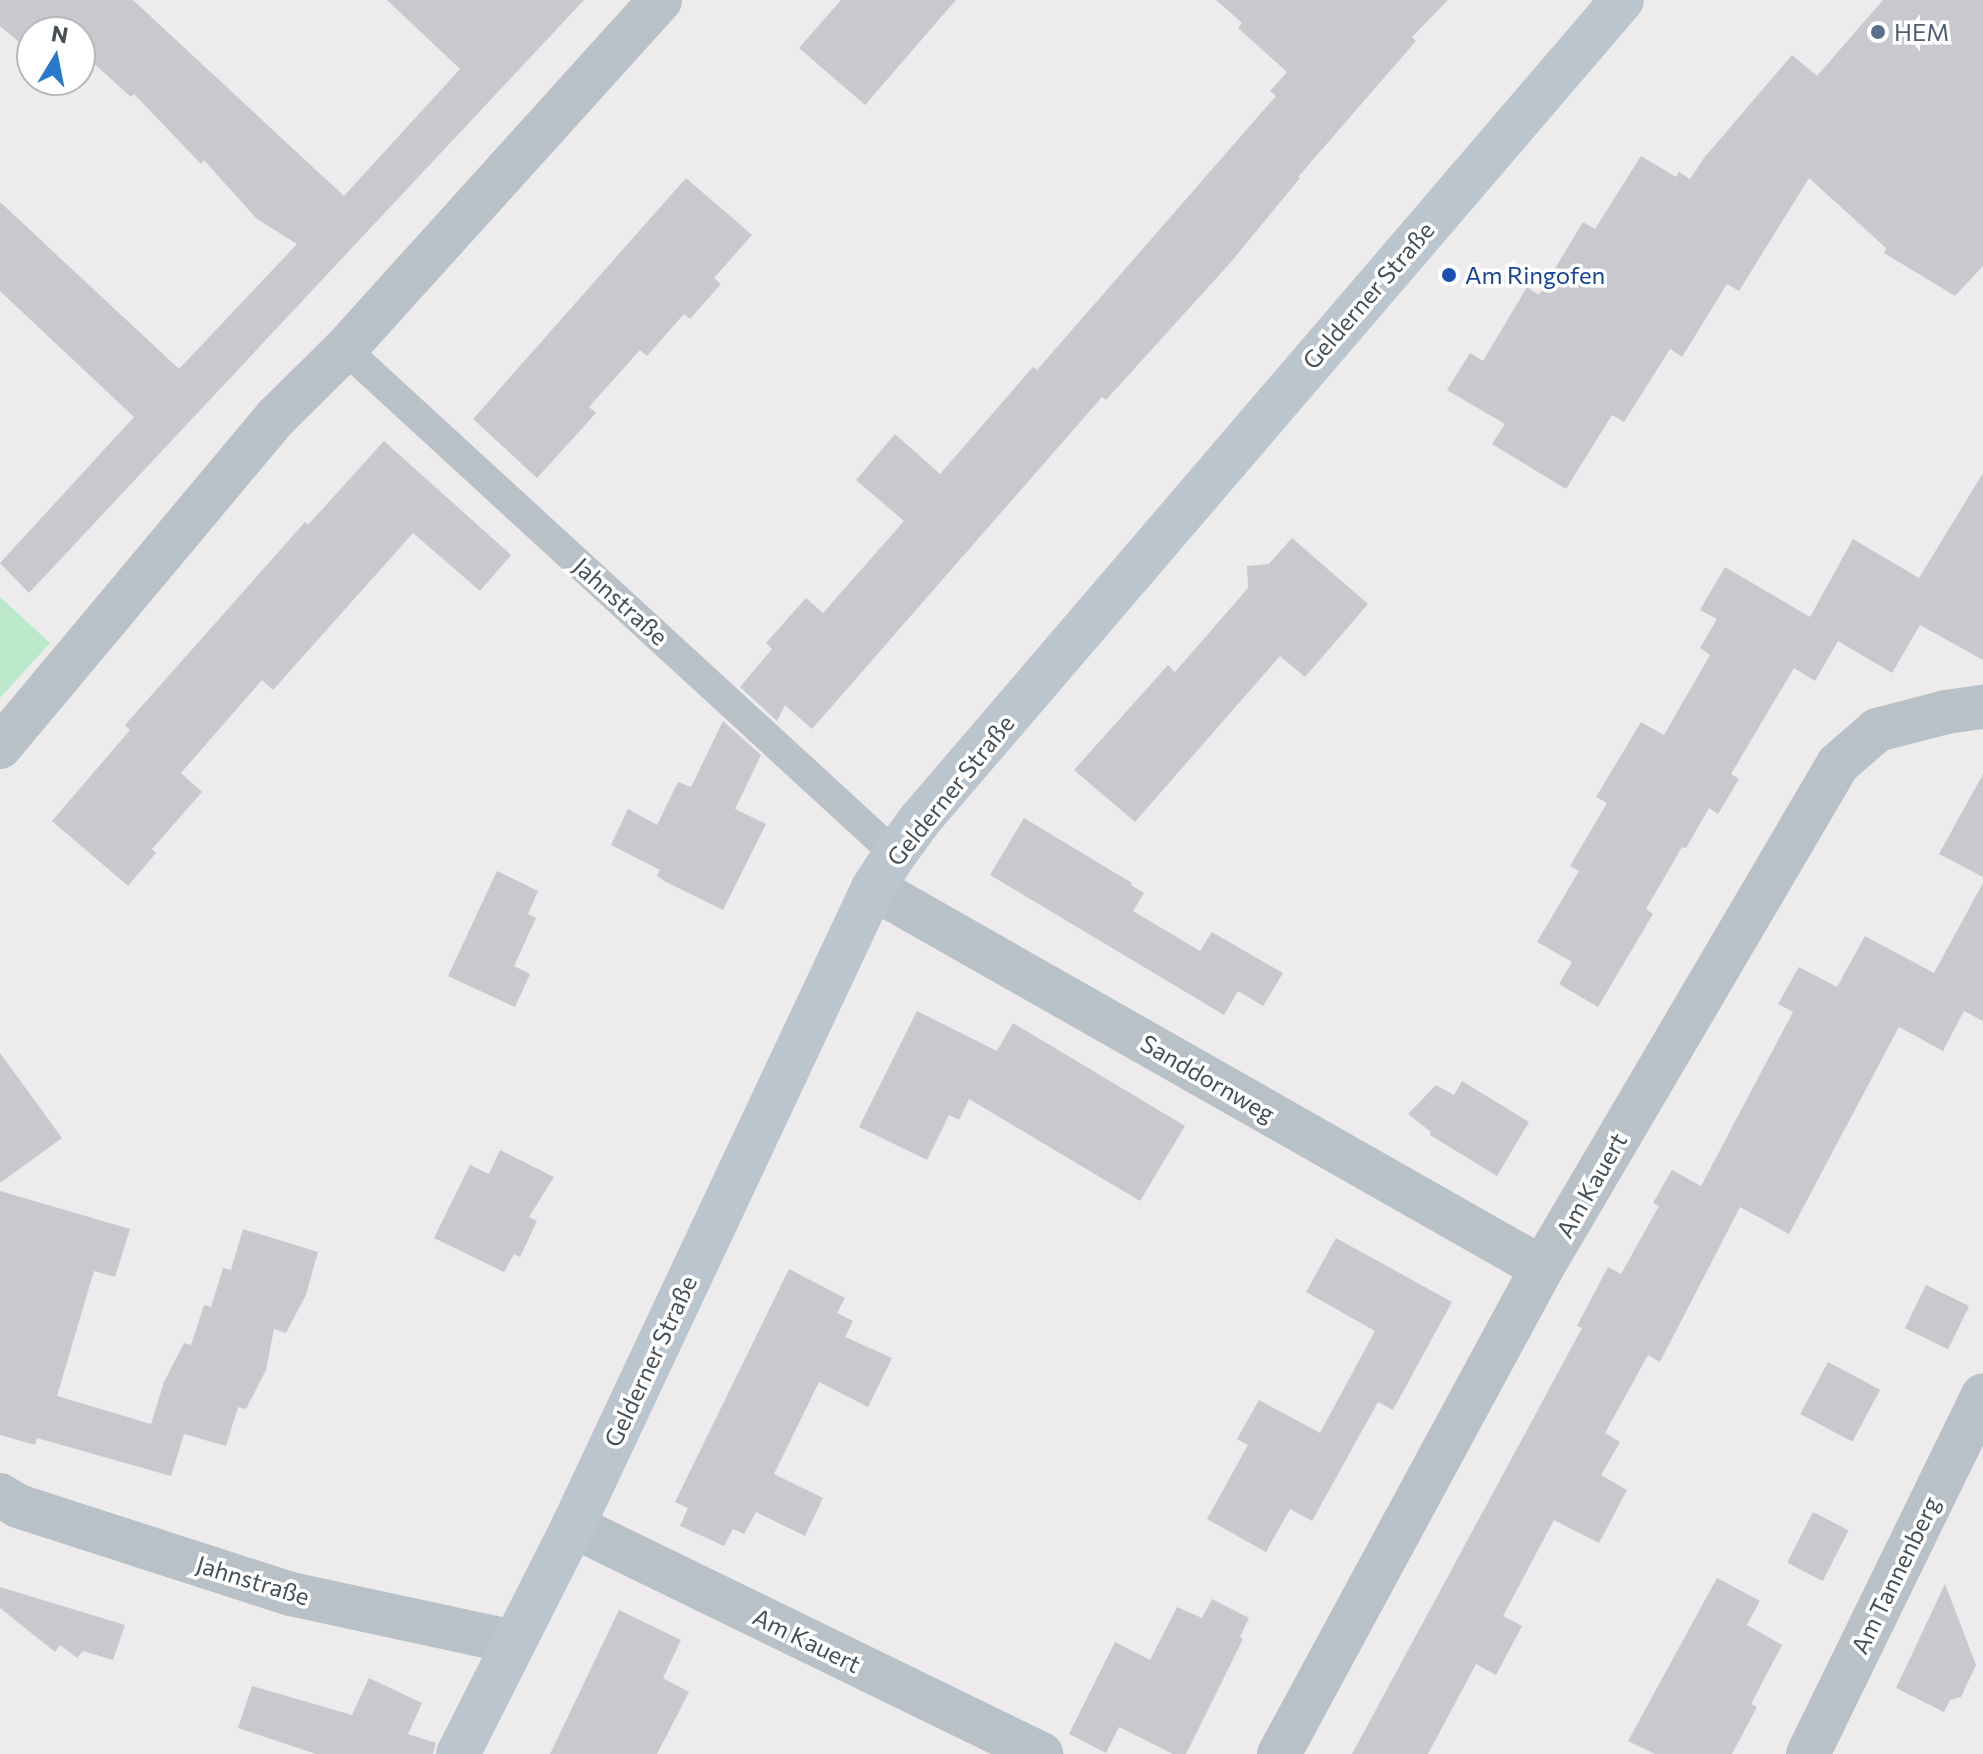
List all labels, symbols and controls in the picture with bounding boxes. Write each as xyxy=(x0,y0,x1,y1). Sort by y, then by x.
north arrow xyxy=(16,16,96,96)
place label: HEM xyxy=(1894,18,1949,46)
text: N xyxy=(49,19,70,49)
marker: HEM xyxy=(1869,23,1887,41)
street label: Gelderner Straße xyxy=(1296,215,1440,375)
place label: Am Ringofen xyxy=(1465,261,1605,289)
marker: Am Ringofen xyxy=(1440,266,1458,284)
street label: Jahnstraße xyxy=(568,551,674,651)
street label: Gelderner Straße xyxy=(880,709,1020,871)
street label: Sanddornweg xyxy=(1136,1028,1280,1128)
street label: Am Kauert xyxy=(1549,1127,1633,1243)
street label: Gelderner Straße xyxy=(598,1271,702,1451)
street label: Am Tannenberg xyxy=(1845,1492,1945,1658)
street label: Jahnstraße xyxy=(193,1549,313,1611)
street label: Am Kauert xyxy=(748,1602,866,1678)

